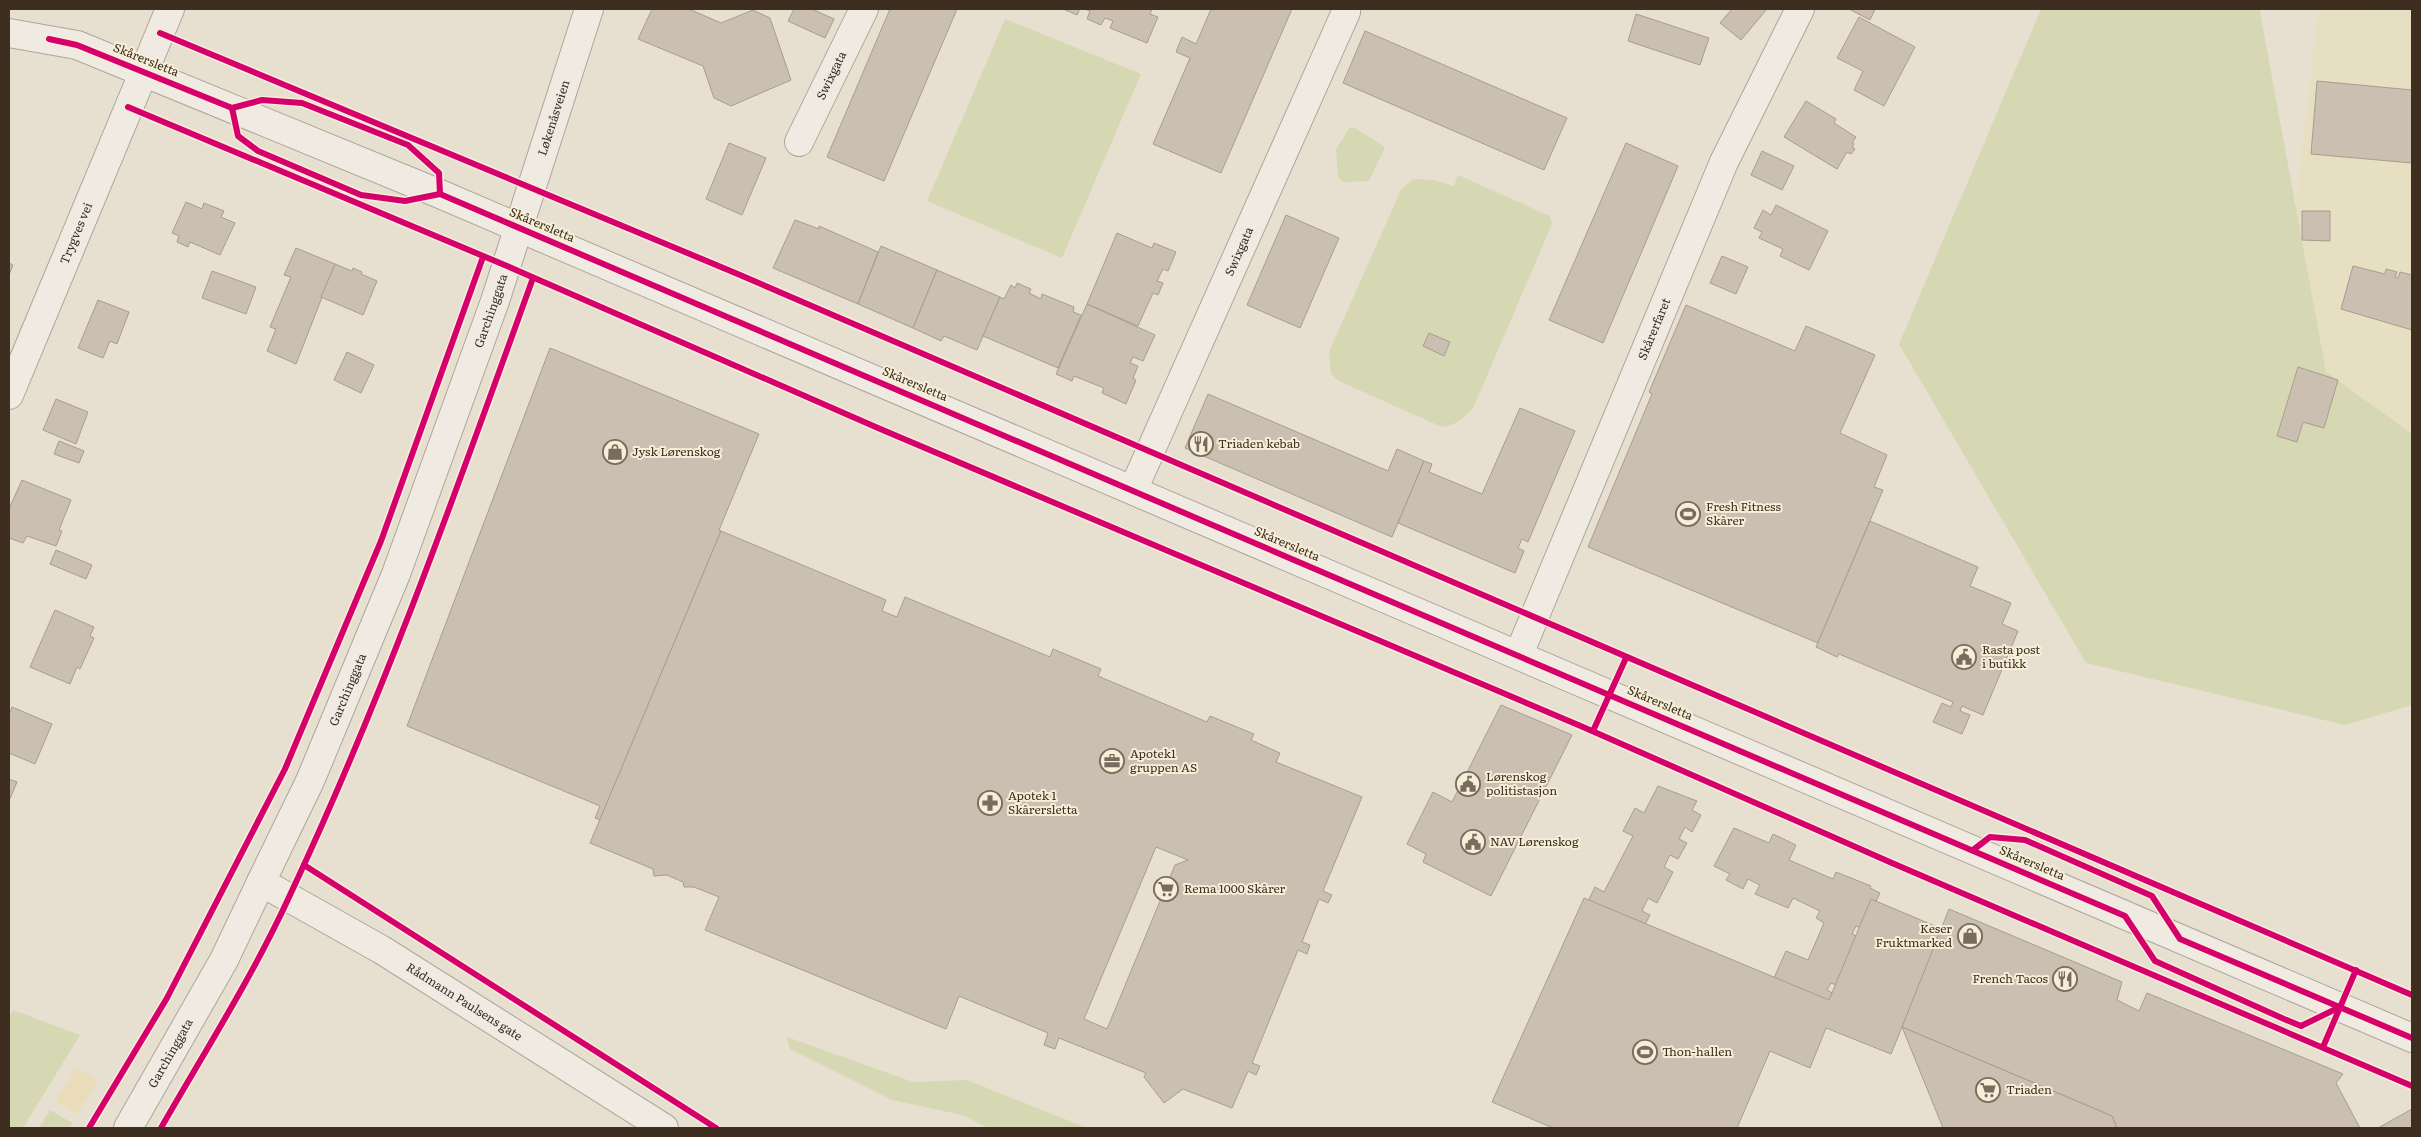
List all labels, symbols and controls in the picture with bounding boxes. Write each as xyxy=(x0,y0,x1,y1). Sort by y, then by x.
street label: Skårersletta xyxy=(111,38,182,81)
street label: Swixgata xyxy=(811,47,850,102)
street label: Løkenåsveien xyxy=(532,77,574,158)
street label: Trygves vei xyxy=(55,199,96,267)
street label: Skårersletta xyxy=(507,202,578,246)
street label: Swixgata xyxy=(1219,223,1257,279)
street label: Garchinggata xyxy=(469,271,511,350)
street label: Skårerfaret xyxy=(1633,295,1674,362)
street label: Skårersletta xyxy=(880,361,951,405)
restaurant icon: Triaden kebab xyxy=(1188,431,1214,457)
place label: Triaden kebab xyxy=(1218,434,1300,452)
shop icon: Jysk Lørenskog xyxy=(602,439,628,465)
place label: Jysk Lørenskog xyxy=(632,442,721,460)
place label: Fresh Fitness Skårer xyxy=(1706,497,1781,529)
sports icon: Fresh Fitness Skårer xyxy=(1675,501,1701,527)
street label: Skårersletta xyxy=(1252,521,1323,565)
place label: Rasta post i butikk xyxy=(1982,640,2040,672)
public building icon: Rasta post i butikk xyxy=(1951,644,1977,670)
street label: Garchinggata xyxy=(324,650,370,728)
street label: Skårersletta xyxy=(1625,680,1696,724)
place label: Apotek1 gruppen AS xyxy=(1130,744,1197,776)
office icon: Apotek1 gruppen AS xyxy=(1099,748,1125,774)
place label: Lørenskog politistasjon xyxy=(1486,767,1557,799)
public building icon: Lørenskog politistasjon xyxy=(1455,771,1481,797)
place label: Apotek 1 Skårersletta xyxy=(1008,786,1078,818)
pharmacy icon: Apotek 1 Skårersletta xyxy=(977,790,1003,816)
public building icon: NAV Lørenskog xyxy=(1460,829,1486,855)
place label: NAV Lørenskog xyxy=(1490,832,1579,850)
street label: Skårersletta xyxy=(1997,840,2068,884)
supermarket icon: Rema 1000 Skårer xyxy=(1153,876,1179,902)
place label: Rema 1000 Skårer xyxy=(1184,879,1286,897)
place label: Keser Fruktmarked xyxy=(1876,919,1953,951)
shop icon: Keser Fruktmarked xyxy=(1957,923,1983,949)
street label: Rådmann Paulsens gate xyxy=(403,958,526,1045)
restaurant icon: French Tacos xyxy=(2052,966,2078,992)
place label: French Tacos xyxy=(1972,969,2049,987)
street label: Garchinggata xyxy=(143,1014,197,1091)
sports icon: Thon-hallen xyxy=(1632,1039,1658,1065)
place label: Thon-hallen xyxy=(1662,1042,1732,1060)
supermarket icon: Triaden xyxy=(1975,1077,2001,1103)
place label: Triaden xyxy=(2006,1080,2052,1098)

